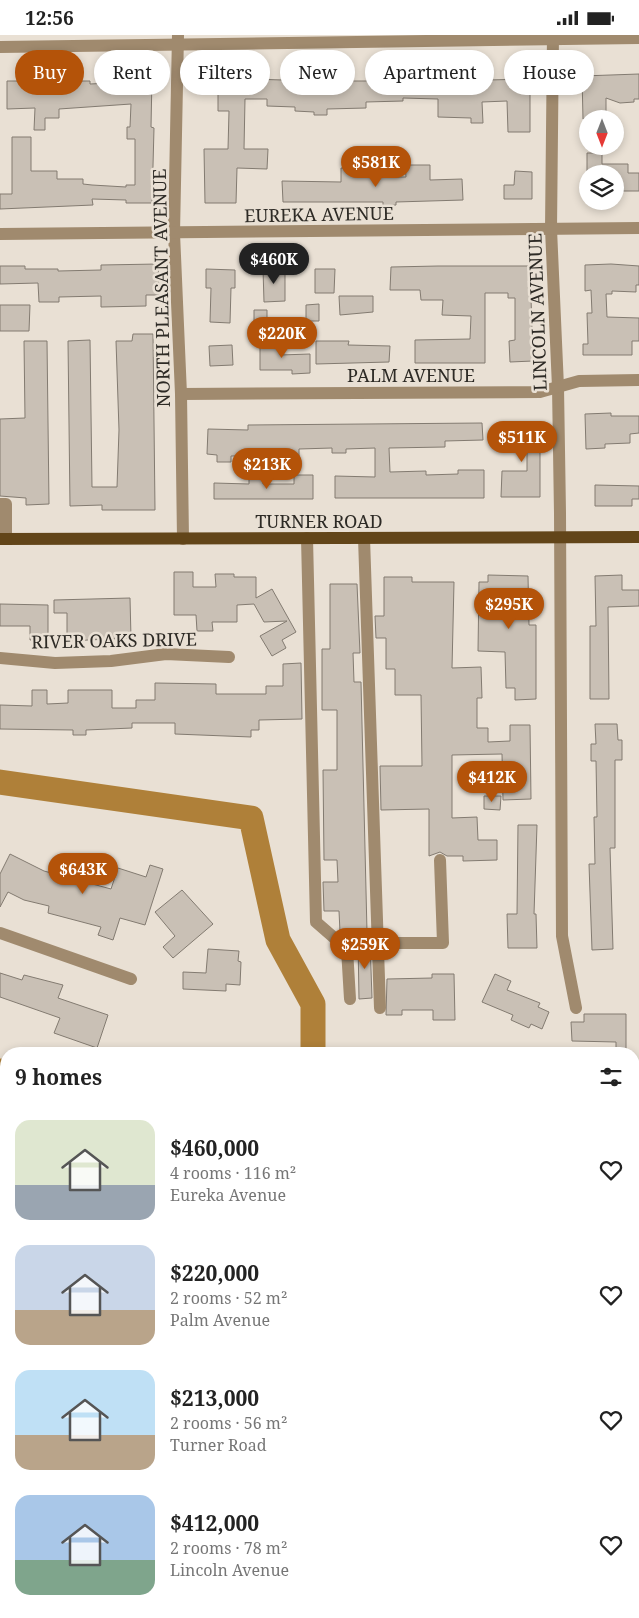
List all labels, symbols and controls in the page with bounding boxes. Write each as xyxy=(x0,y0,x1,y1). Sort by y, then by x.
text: 12:56 xyxy=(25,5,74,31)
chip: Buy xyxy=(15,50,84,95)
chip: Rent xyxy=(94,50,170,95)
chip: Filters xyxy=(180,50,270,95)
chip: New xyxy=(280,50,355,95)
chip: Apartment xyxy=(365,50,494,95)
chip: House xyxy=(504,50,594,95)
north arrow xyxy=(579,110,624,155)
map controls xyxy=(579,110,624,210)
pin: $581K xyxy=(341,145,411,188)
text: $581K xyxy=(352,151,400,173)
button: layers xyxy=(579,165,624,210)
street label: NORTH PLEASANT AVENUE xyxy=(147,169,175,407)
street label: EUREKA AVENUE xyxy=(244,201,394,227)
street label: LINCOLN AVENUE xyxy=(522,233,552,391)
pin: $460K xyxy=(239,243,309,285)
text: $460K xyxy=(250,248,298,270)
pin: $220K xyxy=(247,317,317,359)
text: $220K xyxy=(258,322,306,344)
street label: PALM AVENUE xyxy=(347,363,475,387)
pin: $511K xyxy=(487,421,557,463)
text: $511K xyxy=(498,426,546,448)
pin: $213K xyxy=(232,447,302,490)
text: $213K xyxy=(243,453,291,475)
street label: TURNER ROAD xyxy=(255,509,383,533)
pin: $295K xyxy=(474,587,544,630)
text: $295K xyxy=(485,593,533,615)
street label: RIVER OAKS DRIVE xyxy=(31,627,197,653)
pin: $412K xyxy=(457,761,527,803)
text: $412K xyxy=(468,766,516,788)
pin: $643K xyxy=(48,853,118,895)
text: $643K xyxy=(59,858,107,880)
pin: $259K xyxy=(330,927,400,970)
text: $259K xyxy=(341,933,389,955)
text: 9 homes xyxy=(15,1063,102,1091)
icon: filters xyxy=(597,1063,625,1091)
text: $460,000 xyxy=(170,1134,259,1162)
icon: home xyxy=(55,1140,115,1200)
icon: heart xyxy=(597,1156,625,1184)
text: 4 rooms · 116 m² xyxy=(170,1162,296,1184)
text: Eureka Avenue xyxy=(170,1184,286,1206)
text: $220,000 xyxy=(170,1259,259,1287)
icon: home xyxy=(55,1265,115,1325)
icon: heart xyxy=(597,1281,625,1309)
text: 2 rooms · 52 m² xyxy=(170,1287,287,1309)
text: Palm Avenue xyxy=(170,1309,270,1331)
text: $213,000 xyxy=(170,1384,259,1412)
icon: home xyxy=(55,1390,115,1450)
icon: heart xyxy=(597,1406,625,1434)
text: 2 rooms · 56 m² xyxy=(170,1412,287,1434)
text: Turner Road xyxy=(170,1434,267,1456)
text: $412,000 xyxy=(170,1509,259,1537)
icon: home xyxy=(55,1515,115,1575)
icon: heart xyxy=(597,1531,625,1559)
text: 2 rooms · 78 m² xyxy=(170,1537,287,1559)
text: Lincoln Avenue xyxy=(170,1559,289,1581)

